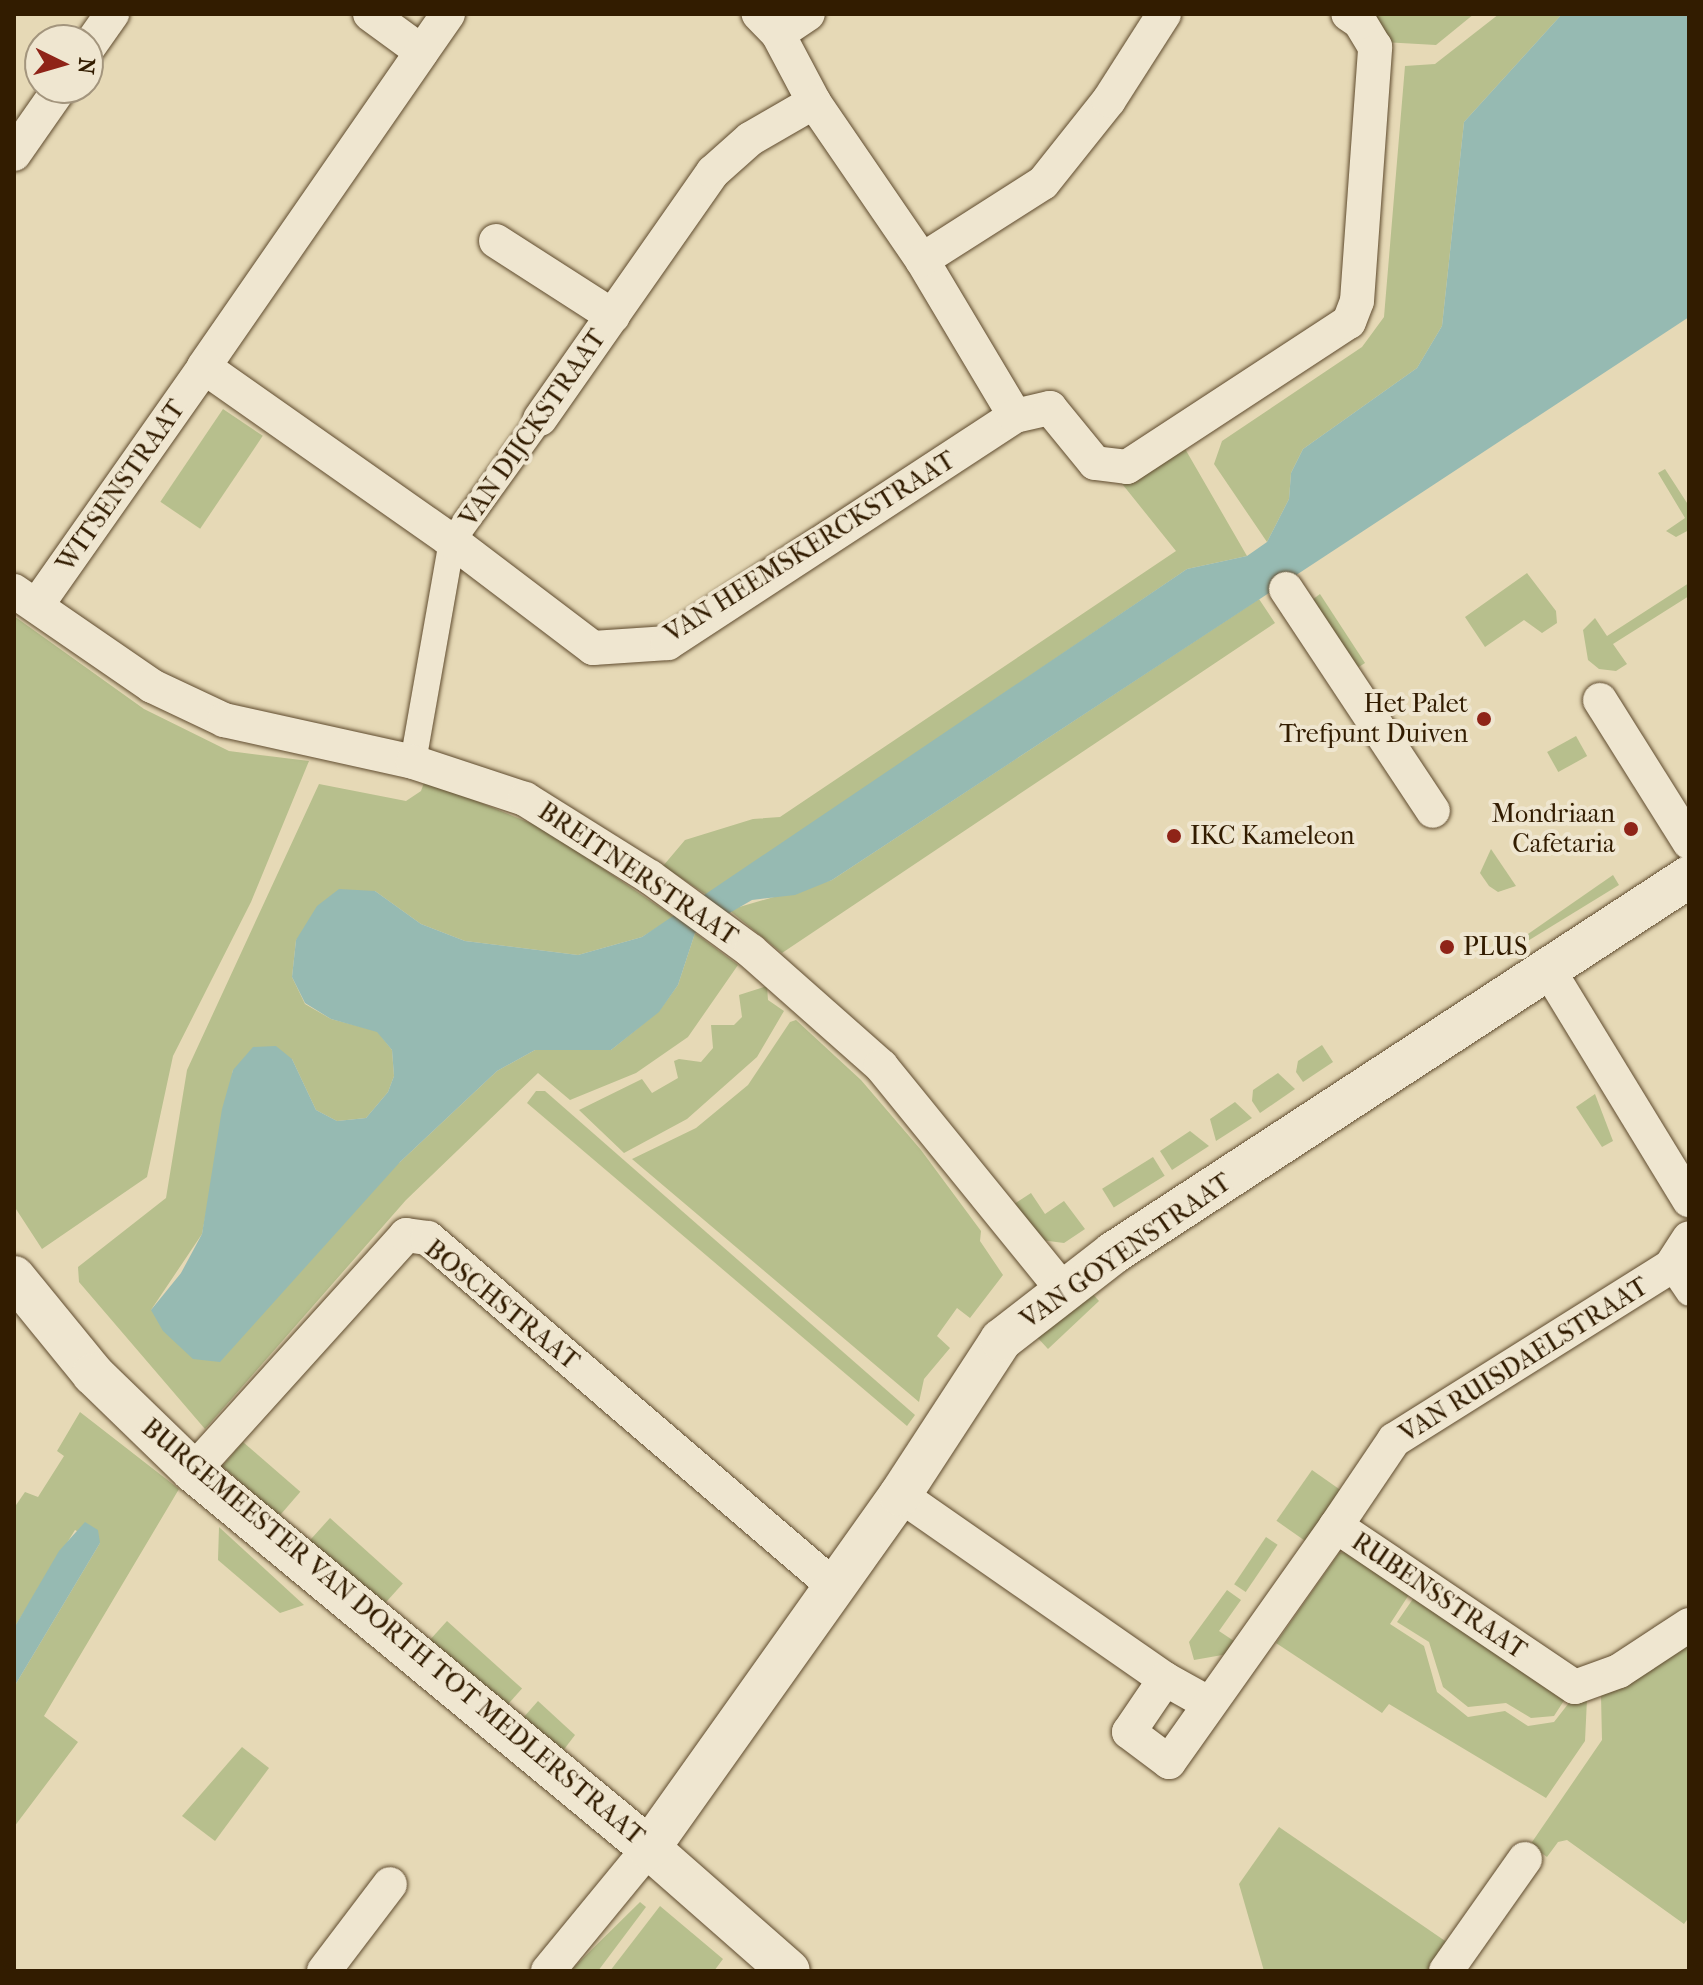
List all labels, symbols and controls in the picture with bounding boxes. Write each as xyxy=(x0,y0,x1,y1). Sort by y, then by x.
north arrow xyxy=(24,24,104,104)
text: N xyxy=(72,56,100,75)
street label: VAN DIJCKSTRAAT xyxy=(453,323,613,533)
street label: WITSENSTRAAT xyxy=(50,394,192,578)
street label: VAN HEEMSKERCKSTRAAT xyxy=(659,445,961,649)
place label: Het Palet Trefpunt Duiven xyxy=(1279,688,1468,750)
marker: Het Palet Trefpunt Duiven xyxy=(1475,710,1493,728)
street label: BREITNERSTRAAT xyxy=(532,796,744,952)
place label: Mondriaan Cafetaria xyxy=(1492,798,1615,860)
place label: IKC Kameleon xyxy=(1190,820,1355,852)
marker: Mondriaan Cafetaria xyxy=(1622,820,1640,838)
marker: IKC Kameleon xyxy=(1165,827,1183,845)
place label: PLUS xyxy=(1463,931,1527,963)
marker: PLUS xyxy=(1438,938,1456,956)
street label: VAN GOYENSTRAAT xyxy=(1015,1167,1237,1335)
street label: BOSCHSTRAAT xyxy=(419,1233,585,1377)
street label: VAN RUISDAELSTRAAT xyxy=(1394,1271,1654,1449)
street label: BURGEMEESTER VAN DORTH TOT MEDLERSTRAAT xyxy=(135,1412,651,1852)
street label: RUBENSSTRAAT xyxy=(1346,1526,1532,1666)

